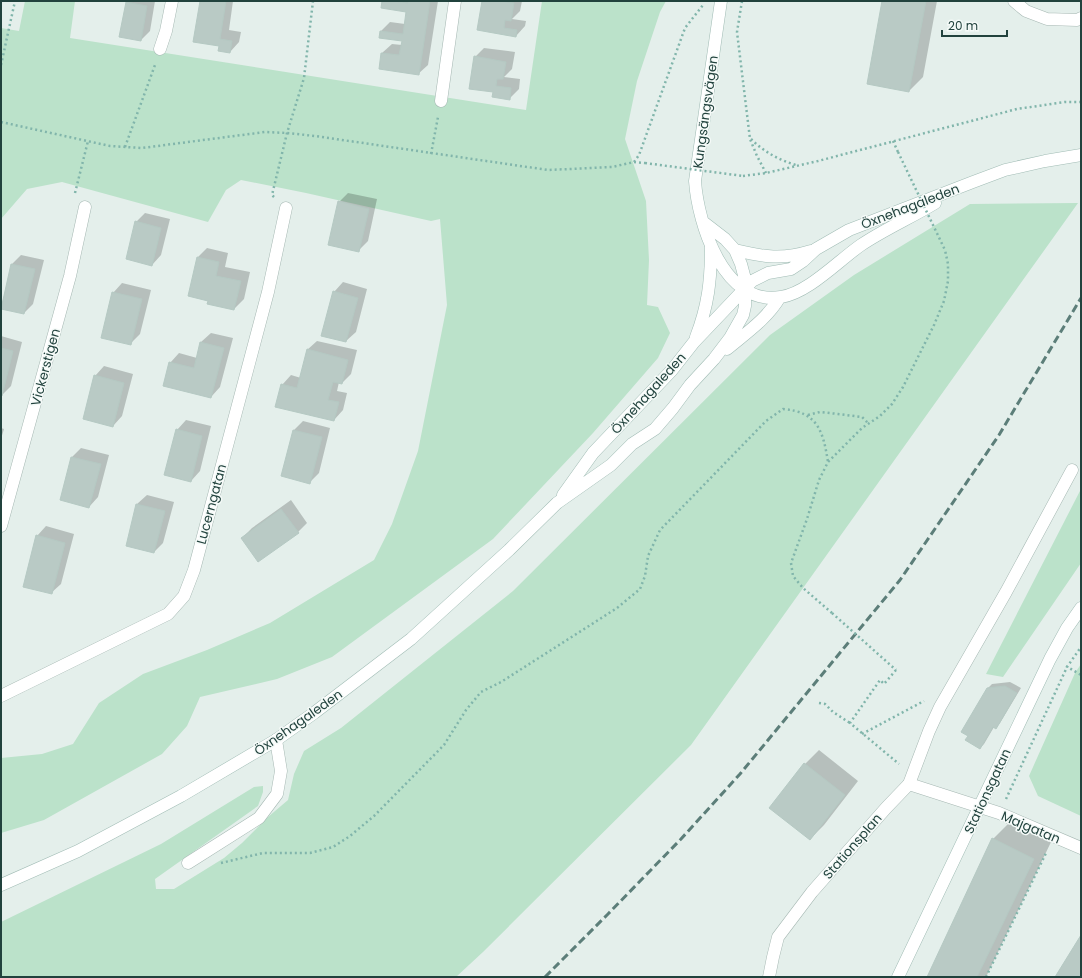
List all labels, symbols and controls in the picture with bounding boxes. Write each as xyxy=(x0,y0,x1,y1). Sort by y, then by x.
scale bar xyxy=(942,12,1007,38)
text: 20 m xyxy=(948,17,978,34)
street label: Kungsängsvägen xyxy=(688,54,723,170)
street label: Öxnehagaleden xyxy=(858,179,962,234)
street label: Vickerstigen xyxy=(26,326,65,408)
street label: Öxnehagaleden xyxy=(607,348,690,438)
street label: Lucerngatan xyxy=(192,462,231,546)
street label: Öxnehagaleden xyxy=(250,685,346,760)
street label: Stationsgatan xyxy=(959,746,1015,837)
street label: Majgatan xyxy=(998,806,1063,848)
street label: Stationsplan xyxy=(818,809,886,883)

